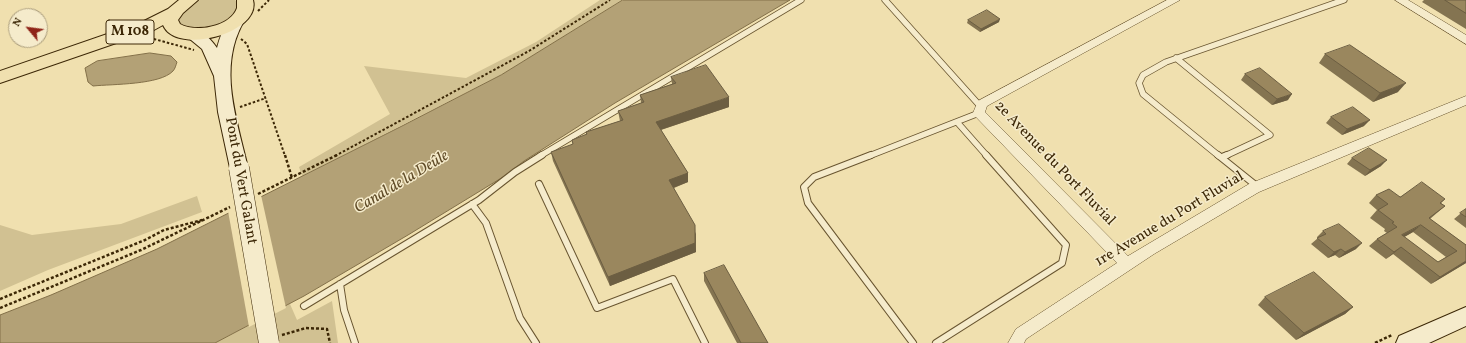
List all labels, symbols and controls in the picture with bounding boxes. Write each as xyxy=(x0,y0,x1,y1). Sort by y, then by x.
north arrow xyxy=(8,8,48,48)
text: N xyxy=(9,15,26,30)
road number: M 108 xyxy=(106,20,154,44)
street label: 2e Avenue du Port Fluvial xyxy=(990,98,1118,230)
street label: Pont du Vert Galant xyxy=(220,116,260,246)
water label: Canal de la Deûle xyxy=(351,147,453,219)
street label: 1re Avenue du Port Fluvial xyxy=(1092,168,1248,272)

